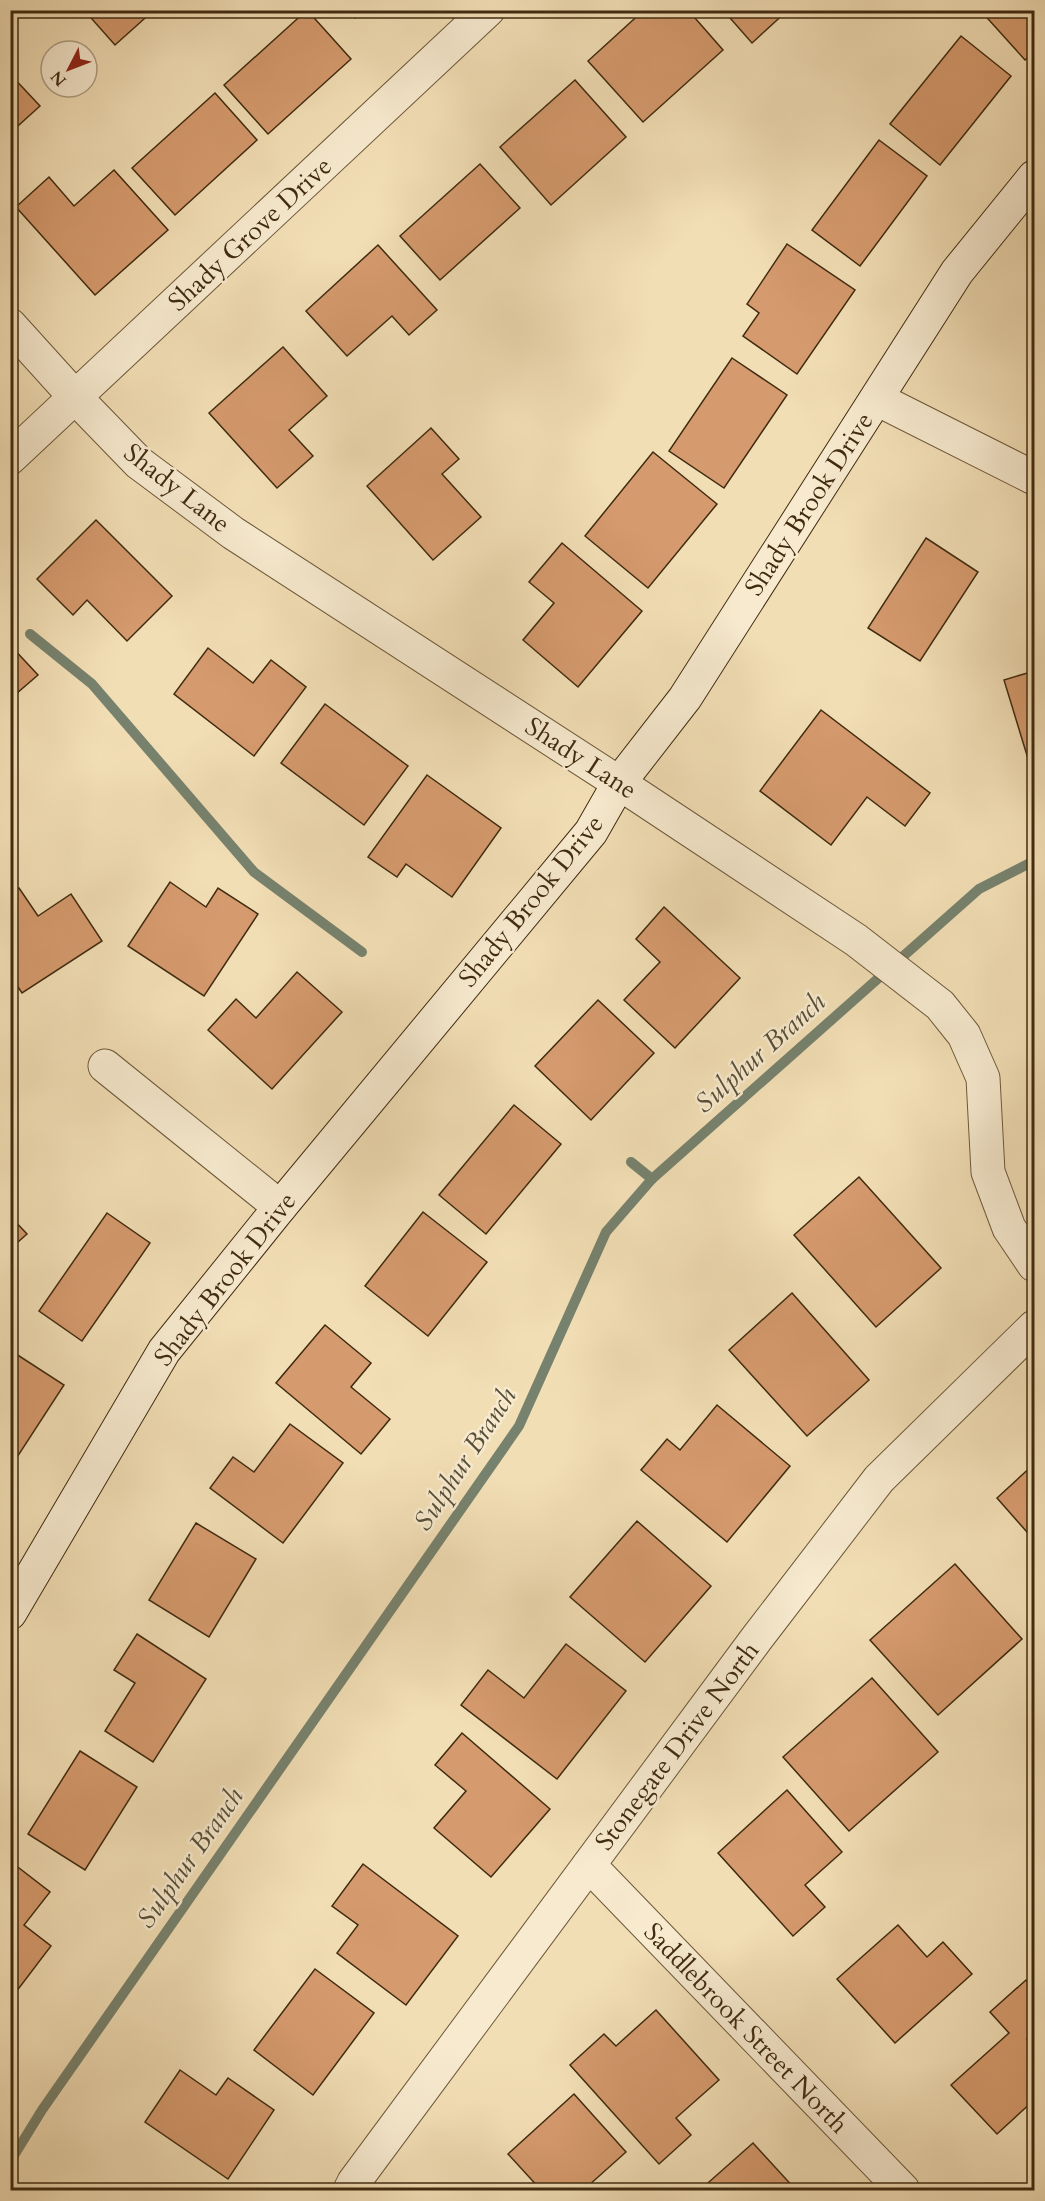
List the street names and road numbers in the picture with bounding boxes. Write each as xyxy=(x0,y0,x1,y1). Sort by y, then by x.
street label: Shady Grove Drive xyxy=(161,149,339,319)
street label: Shady Brook Drive xyxy=(737,406,881,602)
street label: Shady Lane xyxy=(116,435,238,541)
street label: Shady Lane xyxy=(518,709,644,807)
street label: Shady Brook Drive xyxy=(451,808,611,994)
street label: Shady Brook Drive xyxy=(146,1185,304,1373)
street label: Stonegate Drive North xyxy=(587,1635,767,1857)
street label: Saddlebrook Street North xyxy=(636,1915,856,2141)

